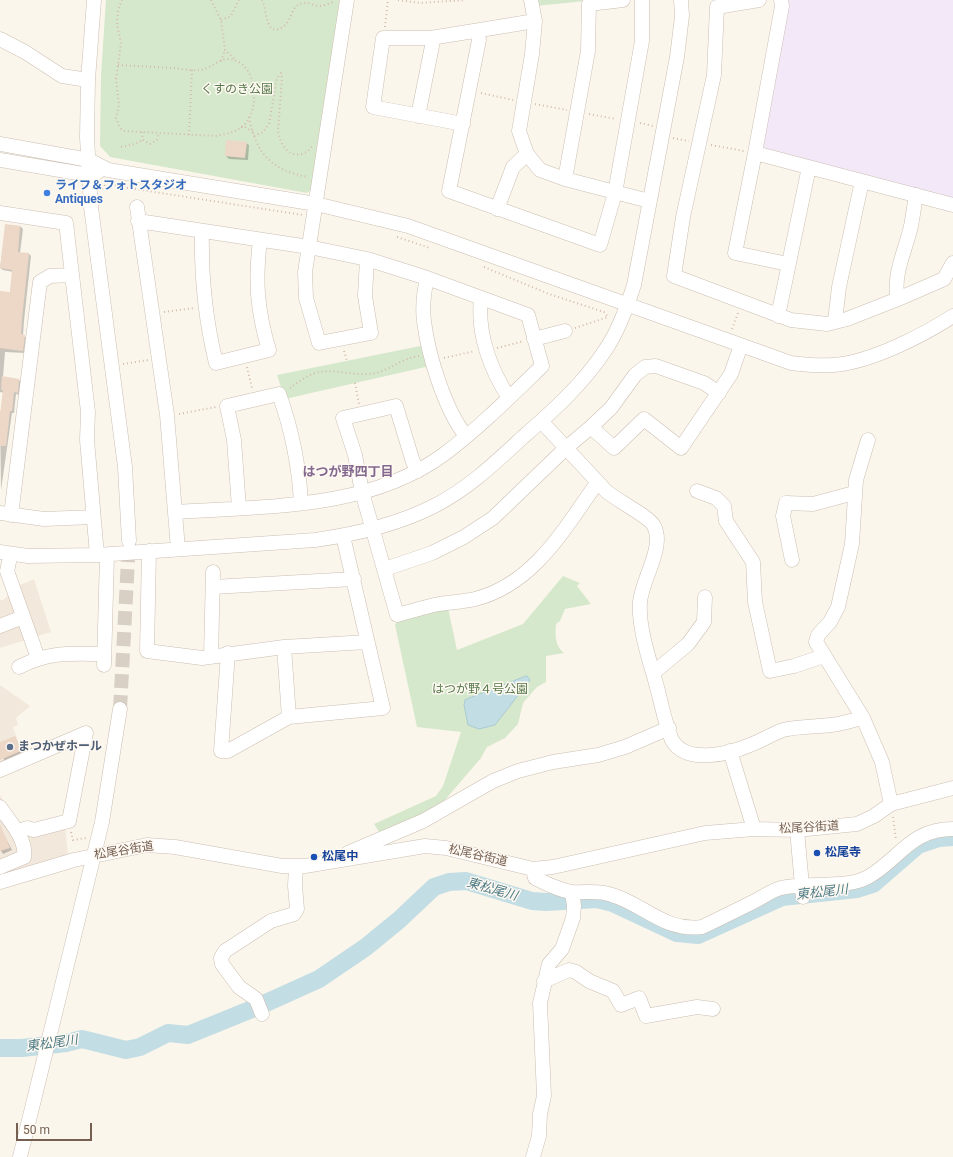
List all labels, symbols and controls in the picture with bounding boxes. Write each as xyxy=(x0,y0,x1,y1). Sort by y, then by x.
park label: くすのき公園 xyxy=(201,83,273,97)
place label: ライフ＆フォトスタジオ Antiques xyxy=(55,179,187,207)
marker: ライフ＆フォトスタジオ Antiques xyxy=(42,188,52,198)
district label: はつが野四丁目 xyxy=(303,465,393,481)
park label: はつが野４号公園 xyxy=(432,683,528,697)
place label: まつかぜホール xyxy=(18,740,102,754)
marker: まつかぜホール xyxy=(5,742,15,752)
street label: 松尾谷街道 xyxy=(779,819,839,837)
street label: 松尾谷街道 xyxy=(93,839,155,863)
street label: 松尾谷街道 xyxy=(447,842,509,870)
place label: 松尾寺 xyxy=(825,846,861,860)
marker: 松尾寺 xyxy=(812,848,822,858)
place label: 松尾中 xyxy=(322,850,358,864)
marker: 松尾中 xyxy=(309,852,319,862)
water label: 東松尾川 xyxy=(465,875,519,905)
water label: 東松尾川 xyxy=(795,883,849,903)
water label: 東松尾川 xyxy=(25,1033,79,1055)
scale bar xyxy=(18,1115,94,1141)
text: 50 m xyxy=(23,1123,50,1137)

